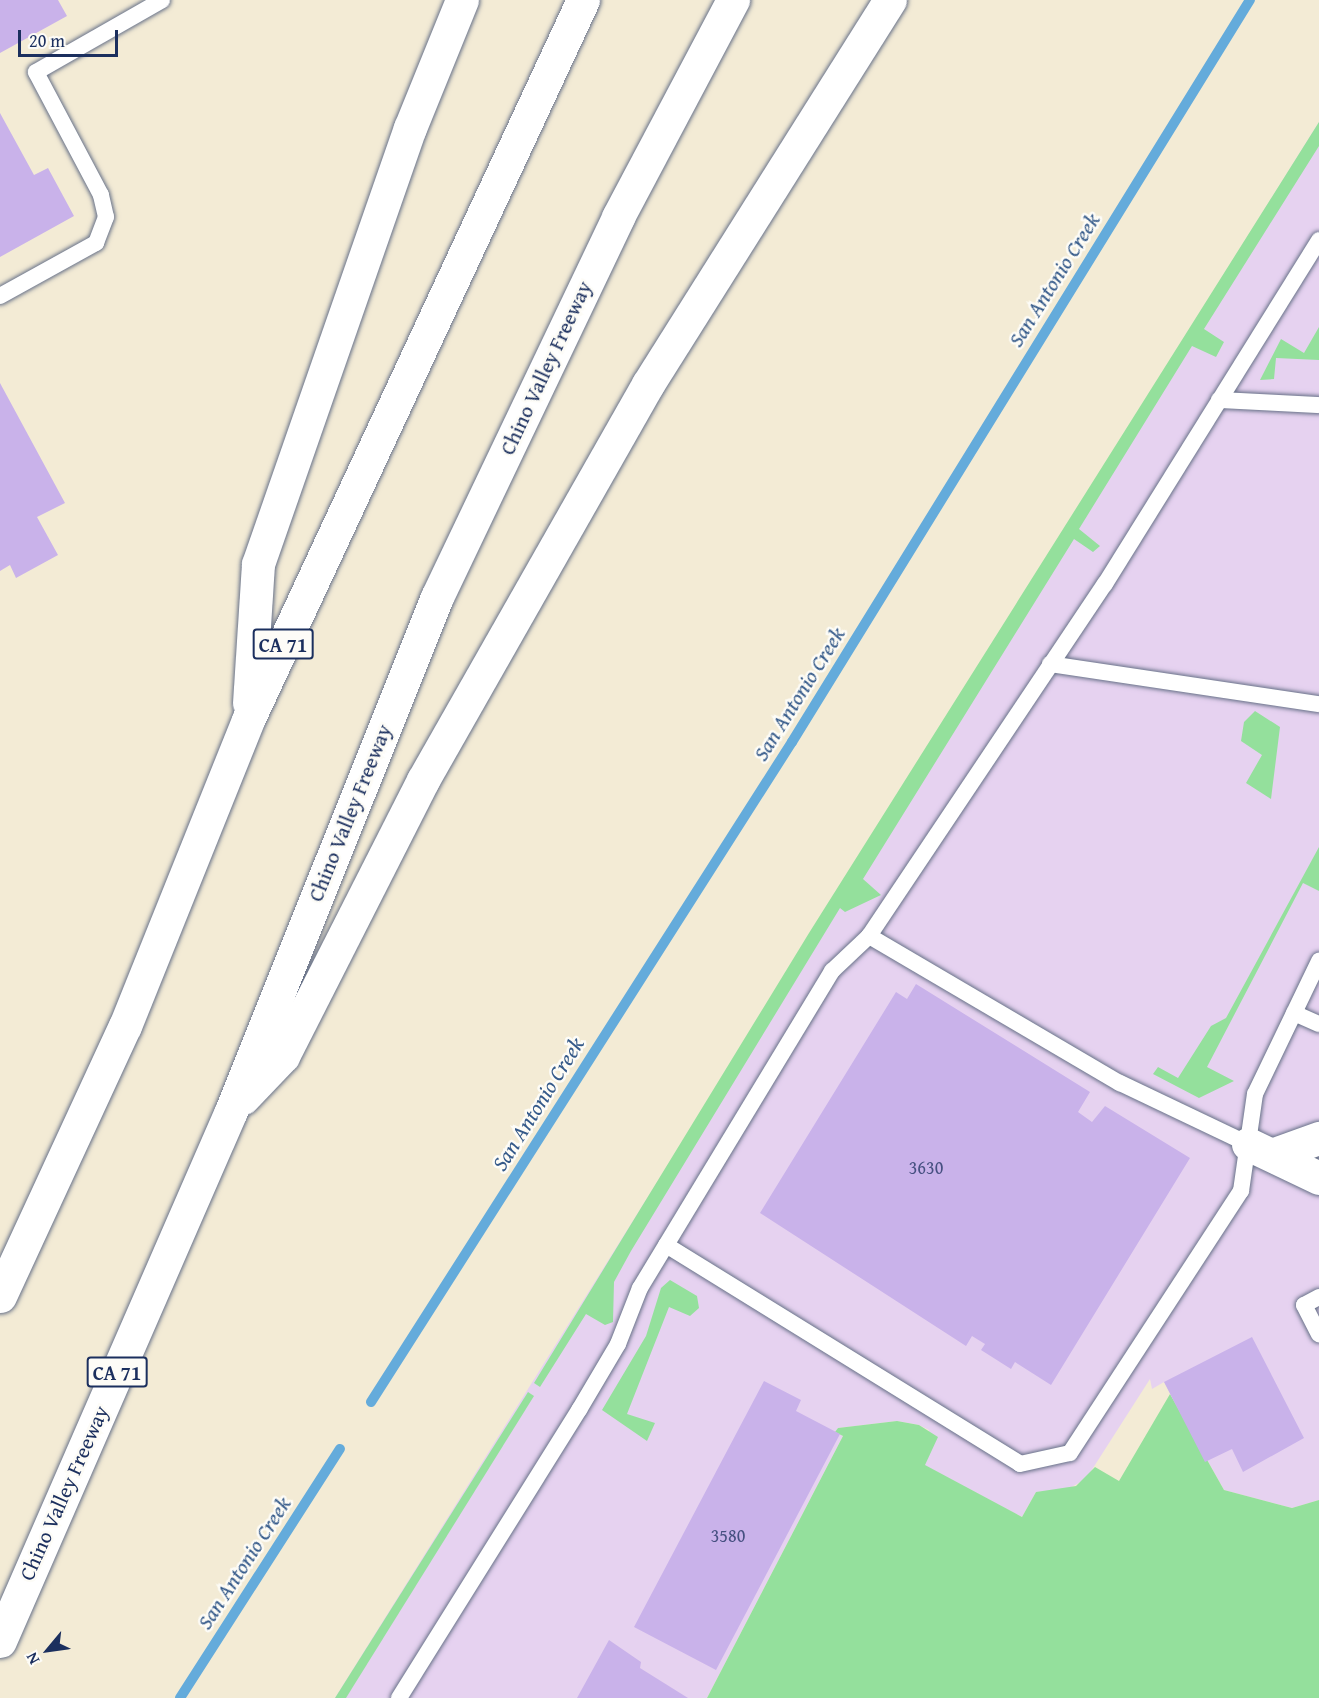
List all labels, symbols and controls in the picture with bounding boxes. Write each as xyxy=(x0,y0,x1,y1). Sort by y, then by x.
scale bar xyxy=(21,18,122,56)
text: 20 m xyxy=(29,27,65,54)
water label: San Antonio Creek xyxy=(1002,208,1106,352)
street label: Chino Valley Freeway xyxy=(495,277,597,459)
water label: San Antonio Creek xyxy=(747,622,851,766)
road number: CA 71 xyxy=(252,627,314,661)
street label: Chino Valley Freeway xyxy=(303,721,397,905)
water label: San Antonio Creek xyxy=(486,1032,590,1176)
house number: 3630 xyxy=(909,1157,943,1179)
road number: CA 71 xyxy=(86,1355,148,1389)
street label: Chino Valley Freeway xyxy=(14,1402,114,1584)
water label: San Antonio Creek xyxy=(191,1492,297,1634)
house number: 3580 xyxy=(711,1525,745,1547)
north arrow xyxy=(18,1620,78,1680)
text: N xyxy=(19,1648,45,1669)

